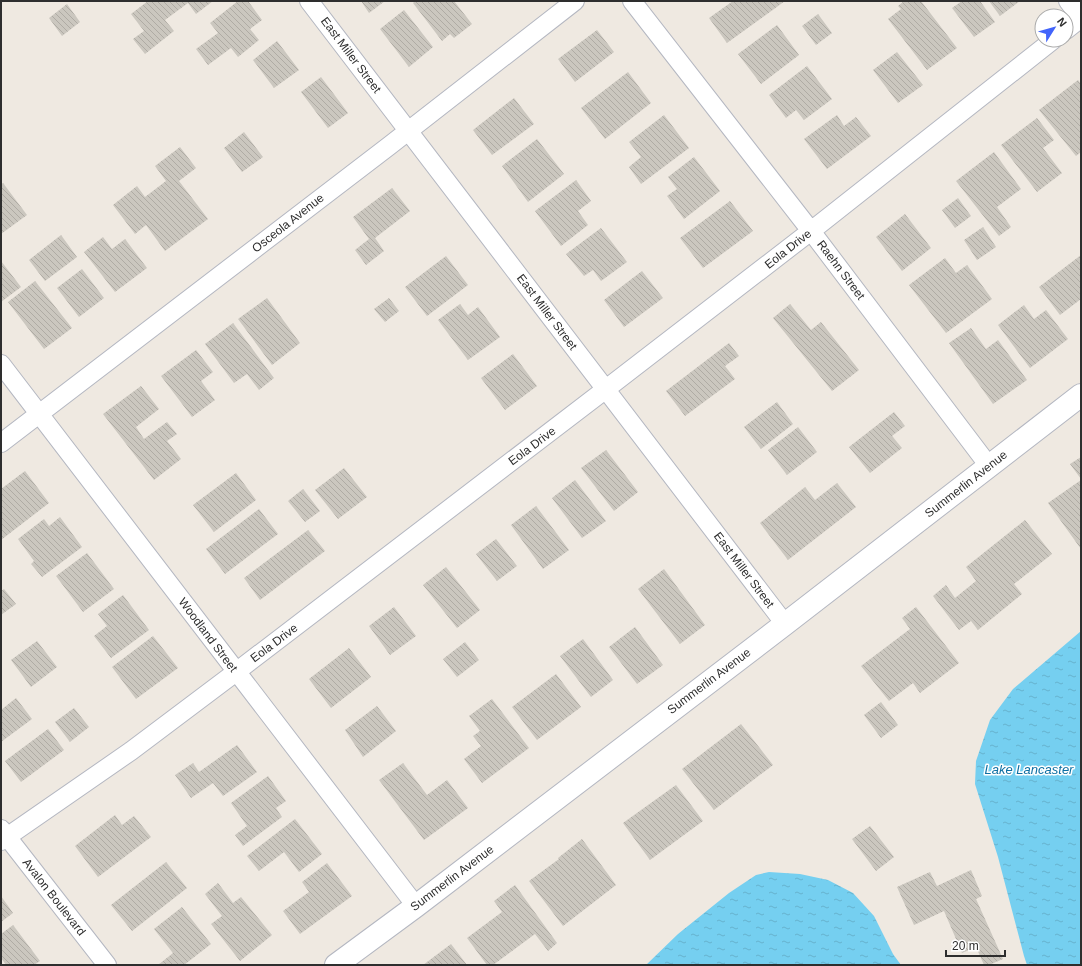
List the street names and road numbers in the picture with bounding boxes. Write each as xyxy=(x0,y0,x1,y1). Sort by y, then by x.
street label: East Miller Street xyxy=(318,14,384,96)
street label: Osceola Avenue xyxy=(249,190,327,255)
street label: Eola Drive xyxy=(762,226,814,272)
street label: Raehn Street xyxy=(814,238,868,303)
street label: East Miller Street xyxy=(514,271,580,353)
street label: Eola Drive xyxy=(506,424,559,468)
street label: Summerlin Avenue xyxy=(922,447,1010,520)
street label: East Miller Street xyxy=(711,529,777,611)
street label: Woodland Street xyxy=(176,595,241,675)
street label: Eola Drive xyxy=(248,621,301,665)
street label: Summerlin Avenue xyxy=(665,645,754,717)
street label: Summerlin Avenue xyxy=(408,842,497,914)
street label: Avalon Boulevard xyxy=(20,856,88,938)

